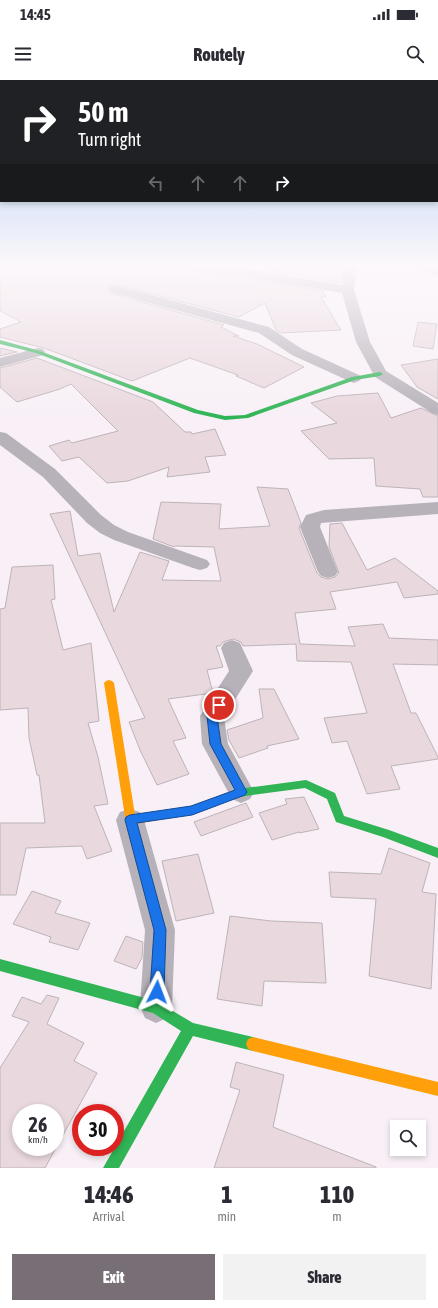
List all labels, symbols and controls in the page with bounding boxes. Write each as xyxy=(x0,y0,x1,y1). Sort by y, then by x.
text: 14:45 xyxy=(20,6,51,23)
icon: menu xyxy=(12,43,34,65)
icon: search xyxy=(404,43,426,65)
text: Routely xyxy=(193,44,245,65)
icon: right xyxy=(12,96,64,148)
text: 50 m xyxy=(78,96,128,128)
text: Turn right xyxy=(78,129,141,150)
icon: left xyxy=(145,172,167,194)
icon: ahead xyxy=(187,172,209,194)
icon: ahead xyxy=(229,172,251,194)
icon: right xyxy=(271,172,293,194)
pin xyxy=(202,688,236,722)
icon: arrive xyxy=(208,694,230,716)
position arrow xyxy=(136,971,178,1013)
speed limit sign: 30 xyxy=(72,1104,124,1156)
text: 26 xyxy=(29,1113,47,1136)
map controls xyxy=(390,1120,426,1156)
button: search xyxy=(390,1120,426,1156)
text: km/h xyxy=(28,1134,48,1145)
text: 14:46 xyxy=(84,1181,133,1208)
text: 1 xyxy=(221,1181,232,1208)
text: 110 xyxy=(320,1181,354,1208)
text: Arrival xyxy=(93,1209,125,1224)
text: min xyxy=(217,1209,236,1224)
text: m xyxy=(332,1209,342,1224)
button: Exit xyxy=(12,1254,215,1300)
button: Share xyxy=(223,1254,426,1300)

